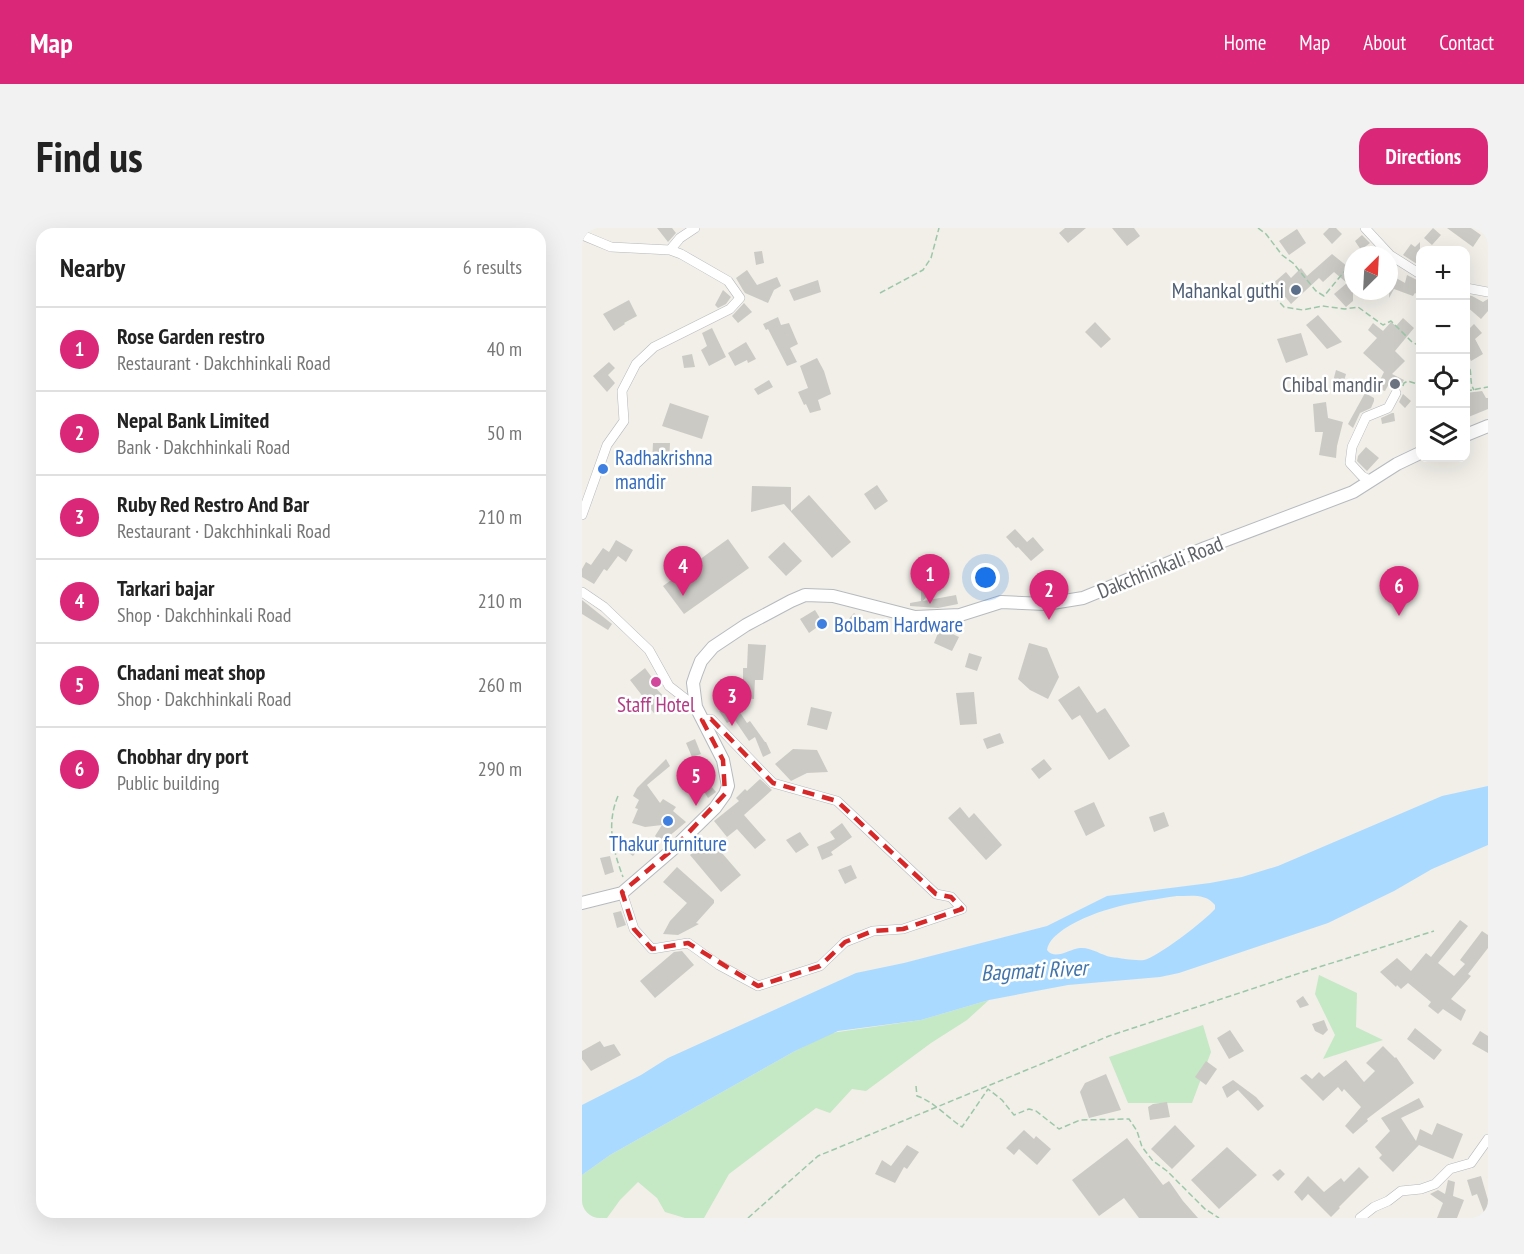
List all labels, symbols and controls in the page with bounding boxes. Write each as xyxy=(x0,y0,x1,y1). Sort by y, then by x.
text: Map xyxy=(30,24,73,61)
text: Home xyxy=(1224,29,1266,56)
text: Map xyxy=(1299,29,1330,56)
text: About xyxy=(1363,29,1406,56)
text: Contact xyxy=(1439,29,1494,56)
button: Directions xyxy=(1359,128,1488,185)
text: Find us xyxy=(36,129,143,184)
north arrow xyxy=(1344,246,1398,300)
map controls xyxy=(1416,246,1470,462)
button: + xyxy=(1416,246,1470,300)
text: Nearby xyxy=(60,251,125,284)
text: 6 results xyxy=(463,254,522,280)
place label: Mahankal guthi xyxy=(1172,277,1284,304)
marker: Mahankal guthi xyxy=(1289,283,1303,297)
button: − xyxy=(1416,300,1470,354)
text: Rose Garden restro xyxy=(117,322,265,350)
text: 1 xyxy=(75,336,84,362)
text: 40 m xyxy=(487,336,522,362)
text: Restaurant · Dakchhinkali Road xyxy=(117,350,331,376)
button: locate xyxy=(1416,354,1470,408)
place label: Chibal mandir xyxy=(1282,371,1383,398)
marker: Chibal mandir xyxy=(1388,377,1402,391)
text: Nepal Bank Limited xyxy=(117,406,269,434)
button: layers xyxy=(1416,408,1470,462)
text: 2 xyxy=(75,420,84,446)
text: 50 m xyxy=(487,420,522,446)
text: Bank · Dakchhinkali Road xyxy=(117,434,290,460)
place label: Radhakrishna mandir xyxy=(615,444,713,495)
marker: Radhakrishna mandir xyxy=(596,462,610,476)
text: Ruby Red Restro And Bar xyxy=(117,490,309,518)
text: 3 xyxy=(75,504,84,530)
text: 210 m xyxy=(478,504,522,530)
text: Restaurant · Dakchhinkali Road xyxy=(117,518,331,544)
street label: Dakchhinkali Road xyxy=(1093,530,1227,604)
pin: 4 xyxy=(664,546,702,596)
pin: 1 xyxy=(910,554,950,604)
your location xyxy=(971,563,1000,592)
pin: 6 xyxy=(1380,566,1418,616)
pin: 2 xyxy=(1030,570,1068,620)
text: Tarkari bajar xyxy=(117,574,214,602)
text: 4 xyxy=(75,588,84,614)
text: 210 m xyxy=(478,588,522,614)
text: Shop · Dakchhinkali Road xyxy=(117,602,291,628)
place label: Bolbam Hardware xyxy=(834,611,963,638)
marker: Bolbam Hardware xyxy=(815,617,829,631)
text: Chadani meat shop xyxy=(117,658,265,686)
text: 5 xyxy=(75,672,84,698)
text: 260 m xyxy=(478,672,522,698)
marker: Staff Hotel xyxy=(649,675,663,689)
pin: 3 xyxy=(712,676,752,726)
text: Shop · Dakchhinkali Road xyxy=(117,686,291,712)
place label: Staff Hotel xyxy=(617,691,695,718)
text: Chobhar dry port xyxy=(117,742,248,770)
text: 6 xyxy=(75,756,84,782)
text: 290 m xyxy=(478,756,522,782)
pin: 5 xyxy=(676,756,716,806)
text: Public building xyxy=(117,770,220,796)
marker: Thakur furniture xyxy=(661,814,675,828)
place label: Thakur furniture xyxy=(609,830,727,857)
water label: Bagmati River xyxy=(980,953,1091,987)

